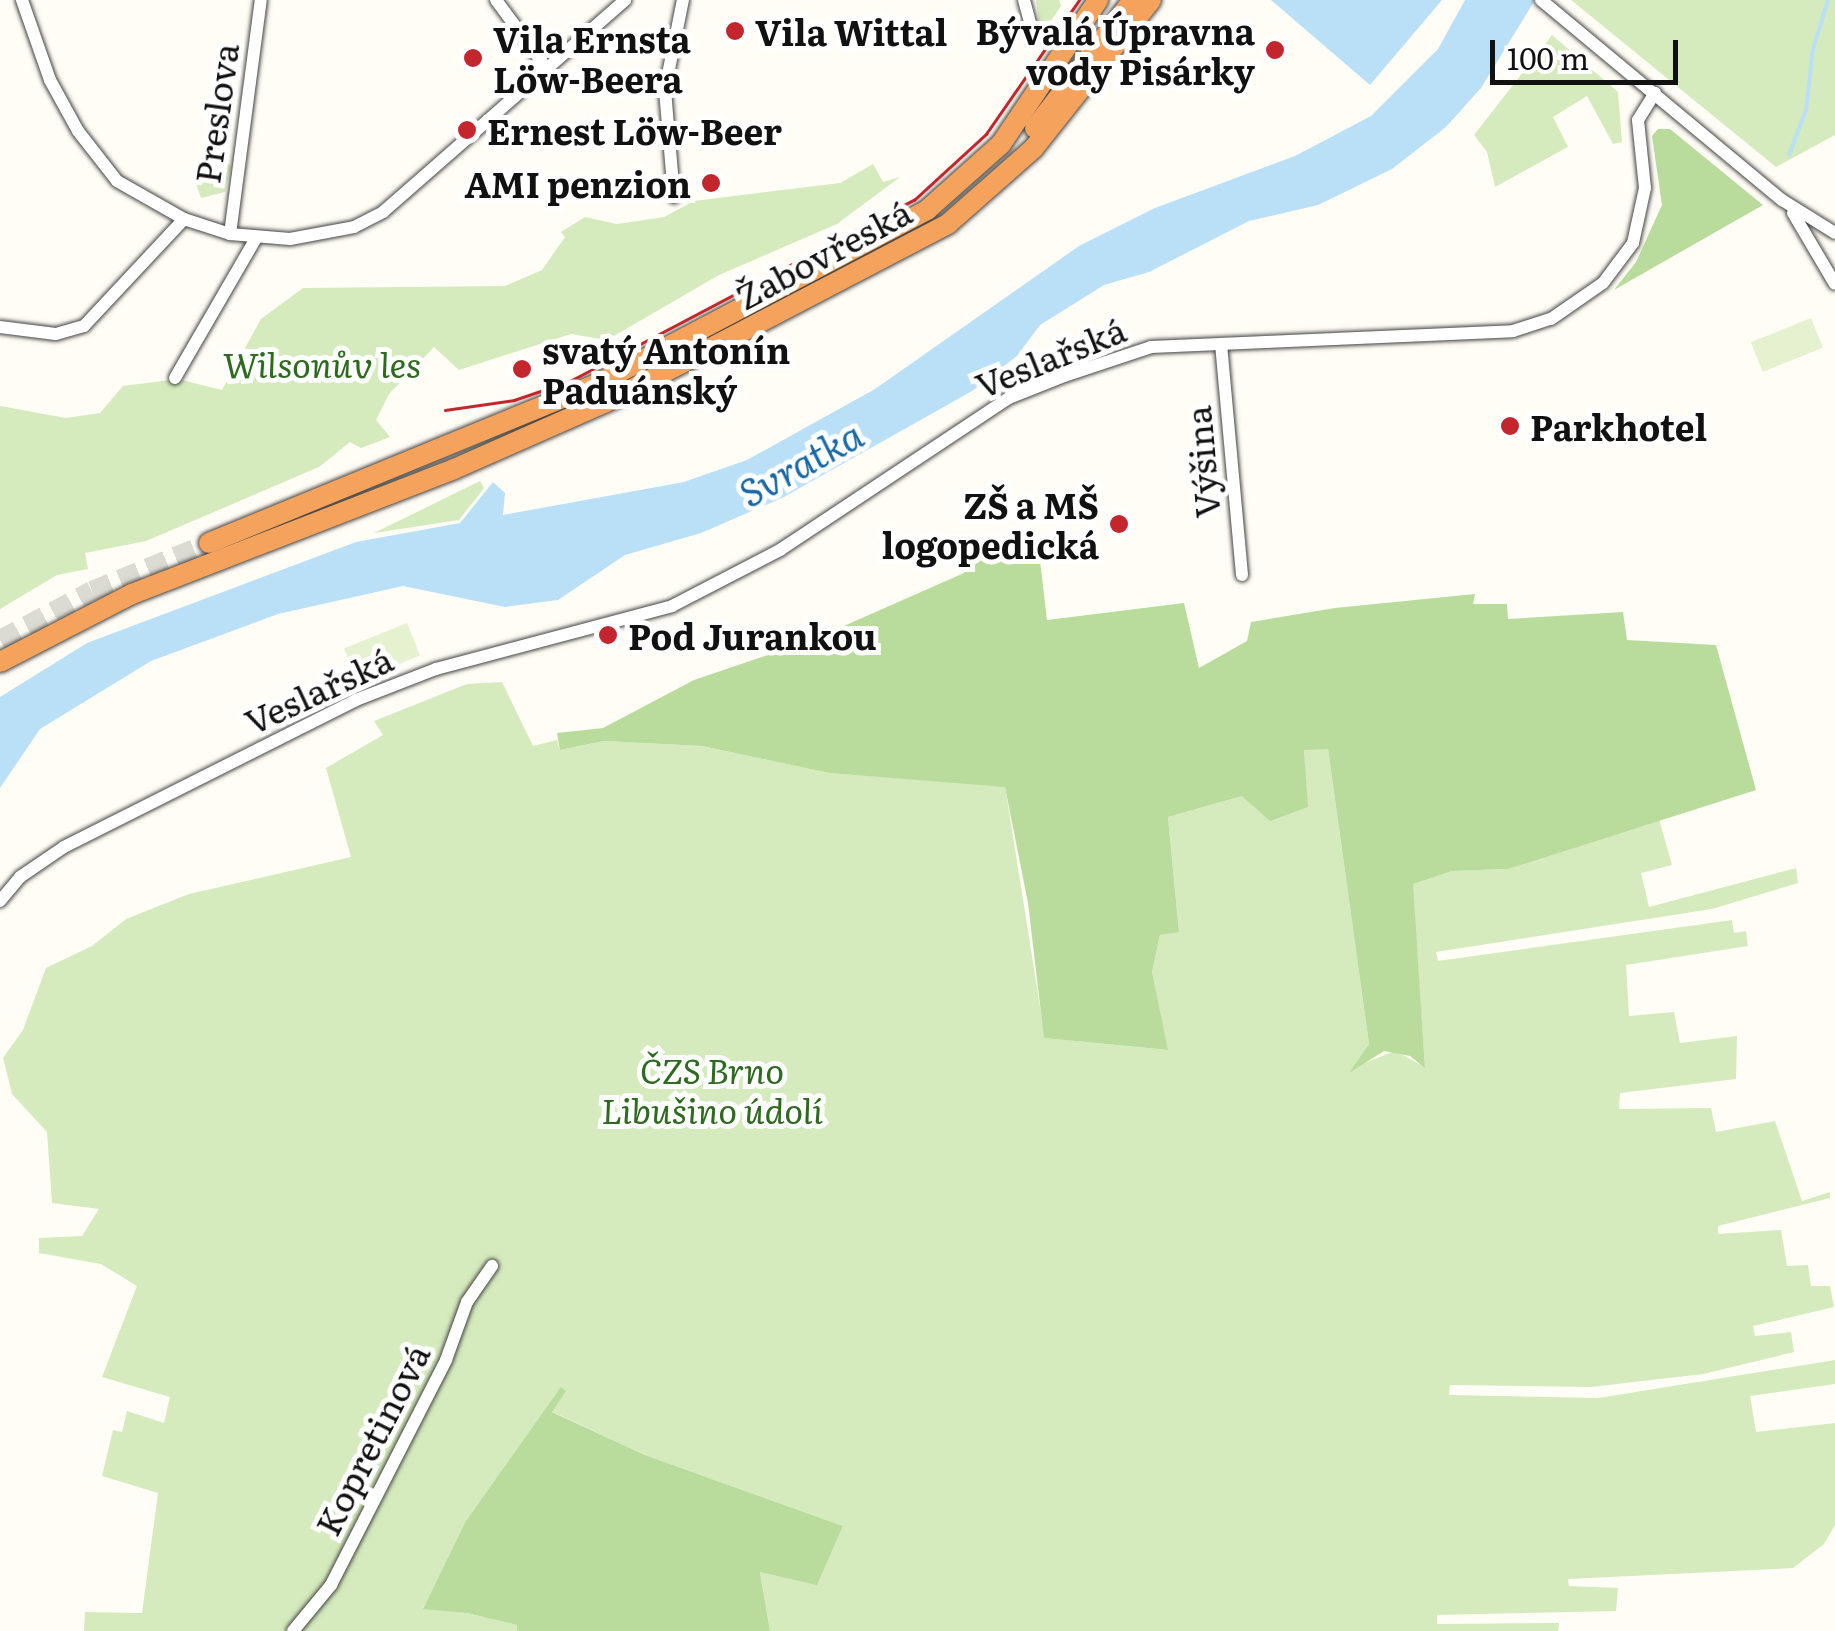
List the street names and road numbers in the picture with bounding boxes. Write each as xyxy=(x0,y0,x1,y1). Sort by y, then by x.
street label: Preslova xyxy=(184,40,246,186)
street label: Žabovřeská xyxy=(728,189,918,317)
street label: Veslařská xyxy=(969,307,1131,405)
street label: Výšina xyxy=(1175,404,1227,520)
street label: Veslařská xyxy=(237,636,399,742)
street label: Kopretinová xyxy=(305,1336,437,1542)

